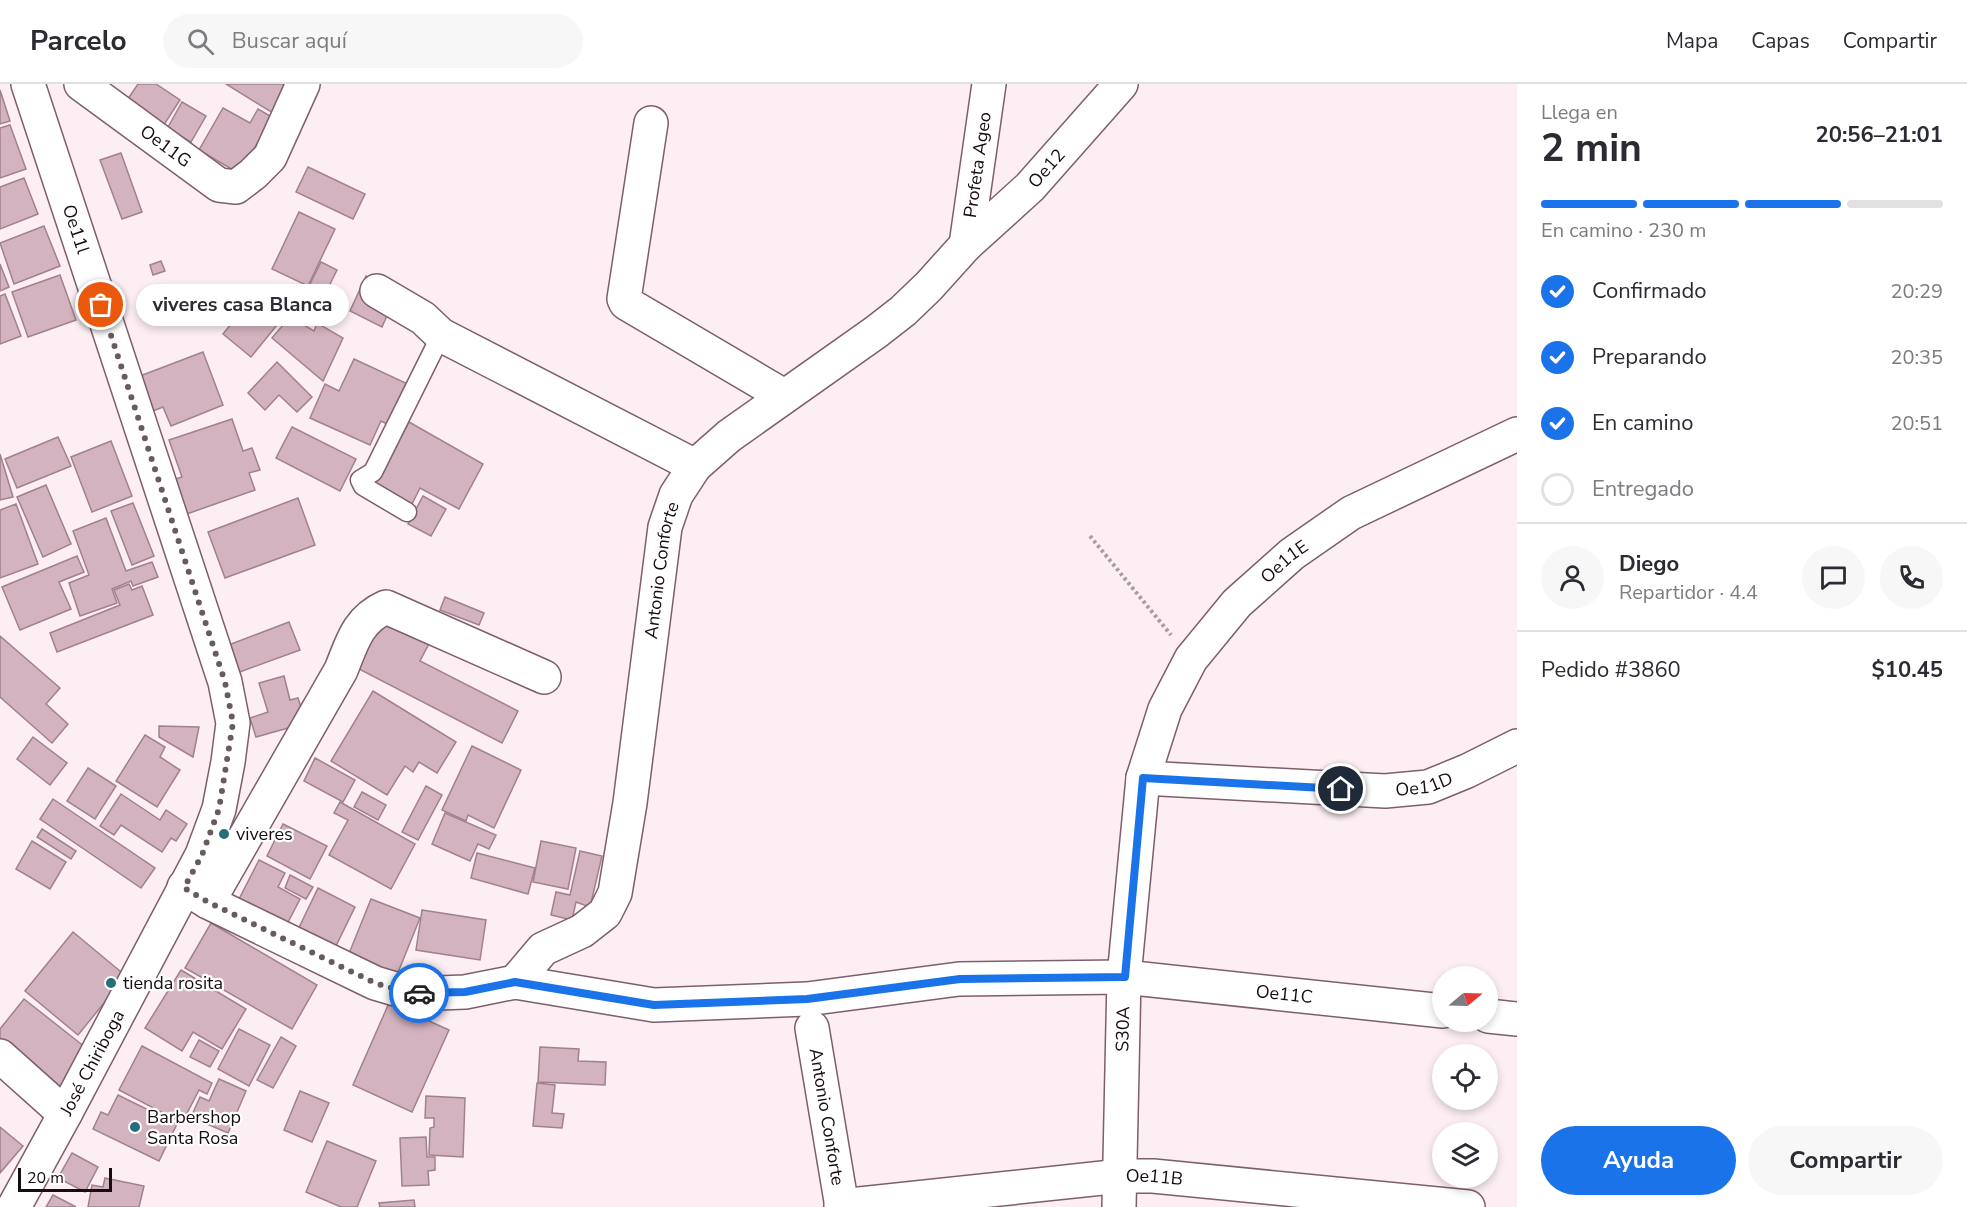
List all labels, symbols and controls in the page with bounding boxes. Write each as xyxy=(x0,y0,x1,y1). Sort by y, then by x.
search box xyxy=(163,14,583,68)
text: Parcelo xyxy=(30,22,127,60)
icon: search xyxy=(184,25,217,58)
text: Buscar aquí xyxy=(232,26,347,56)
text: Mapa xyxy=(1666,27,1718,55)
text: Capas xyxy=(1751,27,1810,55)
text: Compartir xyxy=(1843,27,1937,55)
text: Llega en xyxy=(1541,99,1618,126)
street label: Profeta Ageo xyxy=(958,110,997,219)
street label: Oe11G xyxy=(135,119,196,173)
text: 20:56–21:01 xyxy=(1815,120,1943,150)
text: 2 min xyxy=(1541,122,1642,175)
street label: Oe12 xyxy=(1023,143,1070,193)
street label: Oe11l xyxy=(57,201,95,257)
text: En camino · 230 m xyxy=(1541,217,1706,244)
icon: check xyxy=(1541,275,1574,308)
text: Confirmado xyxy=(1592,276,1707,306)
text: 20:29 xyxy=(1890,278,1943,305)
pin xyxy=(75,279,126,330)
callout: viveres casa Blanca xyxy=(137,284,350,326)
icon: bag xyxy=(84,288,117,321)
text: viveres casa Blanca xyxy=(152,291,333,318)
icon: check xyxy=(1541,341,1574,374)
text: Preparando xyxy=(1592,342,1707,372)
text: 20:35 xyxy=(1890,344,1943,371)
icon: check xyxy=(1541,407,1574,440)
text: En camino xyxy=(1592,408,1693,438)
text: 20:51 xyxy=(1890,410,1943,437)
text: Entregado xyxy=(1592,474,1694,504)
street label: Antonio Conforte xyxy=(639,498,685,640)
street label: Oe11E xyxy=(1255,535,1313,589)
button: person xyxy=(1541,546,1604,609)
button: chat xyxy=(1802,546,1865,609)
button: phone xyxy=(1880,546,1943,609)
text: Diego xyxy=(1619,549,1679,579)
text: Repartidor · 4.4 xyxy=(1619,579,1758,606)
text: Pedido #3860 xyxy=(1541,655,1681,685)
text: $10.45 xyxy=(1872,655,1943,685)
pin xyxy=(1315,763,1366,814)
street label: Oe11D xyxy=(1394,766,1456,802)
icon: home xyxy=(1324,772,1357,805)
place label: viveres xyxy=(236,822,293,846)
marker: viveres xyxy=(217,827,231,841)
courier xyxy=(389,963,449,1023)
north arrow xyxy=(1432,966,1498,1032)
map controls xyxy=(1432,966,1498,1188)
place label: tienda rosita xyxy=(123,971,223,995)
marker: tienda rosita xyxy=(104,976,118,990)
icon: car xyxy=(403,977,436,1010)
street label: Oe11C xyxy=(1255,979,1314,1009)
street label: José Chiriboga xyxy=(54,1006,130,1121)
street label: S30A xyxy=(1110,1006,1135,1052)
button: locate xyxy=(1432,1044,1498,1110)
street label: Antonio Conforte xyxy=(804,1046,850,1187)
place label: Barbershop Santa Rosa xyxy=(147,1105,241,1150)
marker: Barbershop Santa Rosa xyxy=(128,1120,142,1134)
button: layers xyxy=(1432,1122,1498,1188)
button: Ayuda xyxy=(1541,1126,1736,1195)
button: Compartir xyxy=(1748,1126,1943,1195)
street label: Oe11B xyxy=(1126,1164,1184,1191)
scale bar xyxy=(18,1165,112,1192)
text: 20 m xyxy=(27,1167,64,1189)

